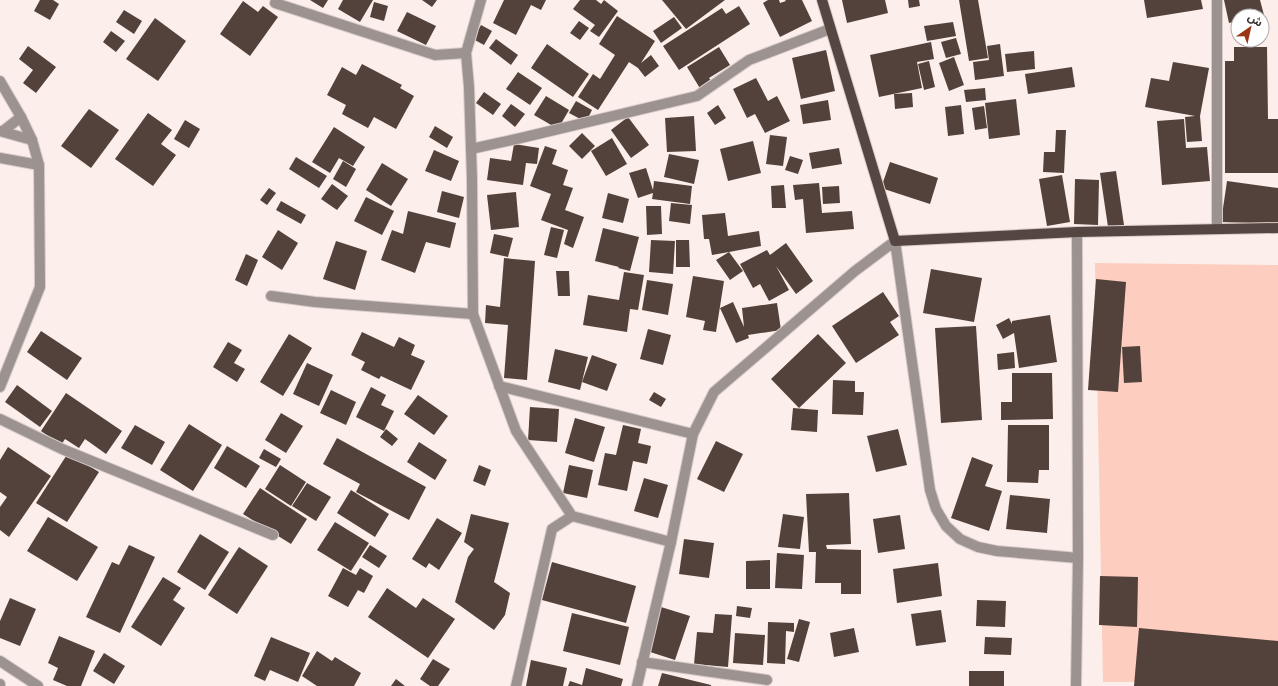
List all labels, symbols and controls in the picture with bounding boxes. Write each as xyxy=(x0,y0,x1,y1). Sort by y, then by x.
north arrow xyxy=(1230,8,1270,48)
text: ش xyxy=(1245,11,1265,30)

